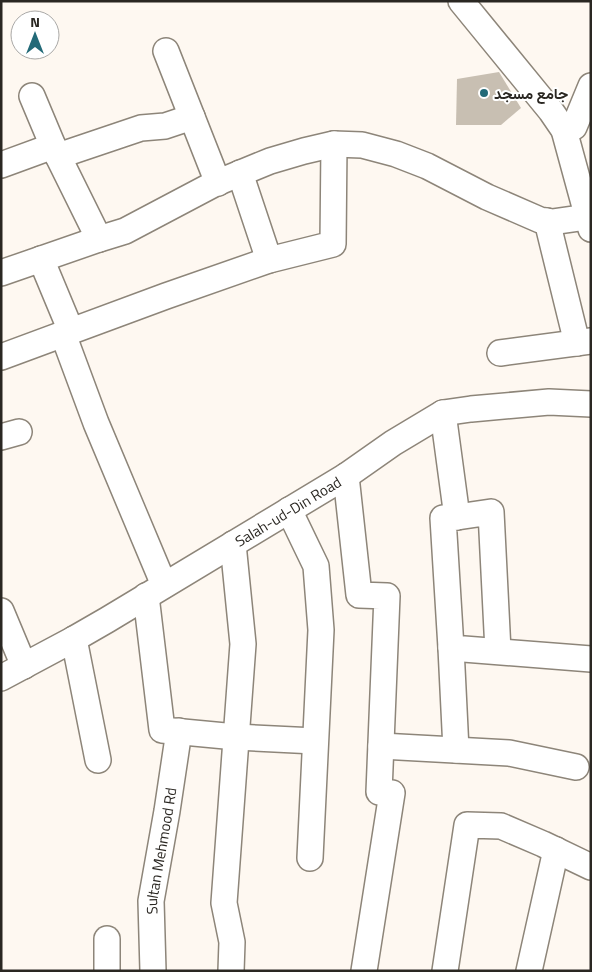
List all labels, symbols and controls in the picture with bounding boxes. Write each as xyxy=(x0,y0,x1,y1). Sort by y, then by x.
north arrow xyxy=(10,10,60,60)
text: N xyxy=(30,11,40,32)
place label: جامع مسجد xyxy=(494,82,568,105)
marker: جامع مسجد xyxy=(478,87,490,99)
street label: Salah-ud-Din Road xyxy=(230,470,345,552)
street label: Sultan Mehmood Rd xyxy=(139,786,182,915)

